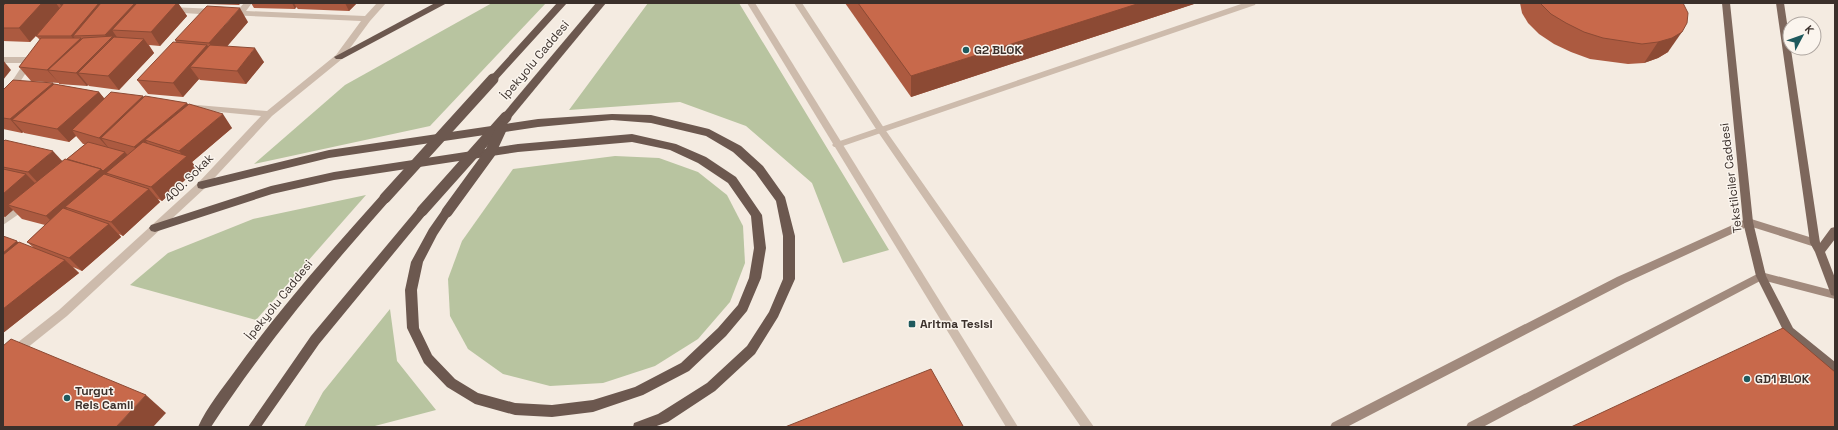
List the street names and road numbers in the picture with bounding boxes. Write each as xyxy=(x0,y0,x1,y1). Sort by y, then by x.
street label: İpekyolu Caddesi xyxy=(497,17,573,103)
street label: Tekstilciler Caddesi xyxy=(1716,122,1746,234)
street label: 400. Sokak xyxy=(161,150,217,206)
street label: İpekyolu Caddesi xyxy=(242,257,316,343)

